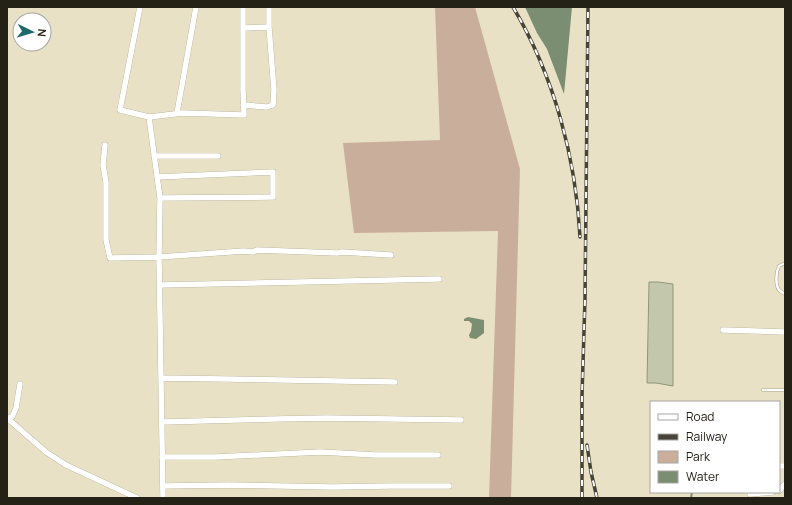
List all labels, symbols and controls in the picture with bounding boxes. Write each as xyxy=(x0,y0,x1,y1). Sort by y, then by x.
north arrow xyxy=(12,12,52,52)
text: N xyxy=(35,28,50,38)
legend xyxy=(650,401,780,493)
text: Road xyxy=(686,408,714,425)
text: Railway xyxy=(686,428,728,445)
text: Park xyxy=(686,448,711,465)
text: Water xyxy=(686,468,720,485)

